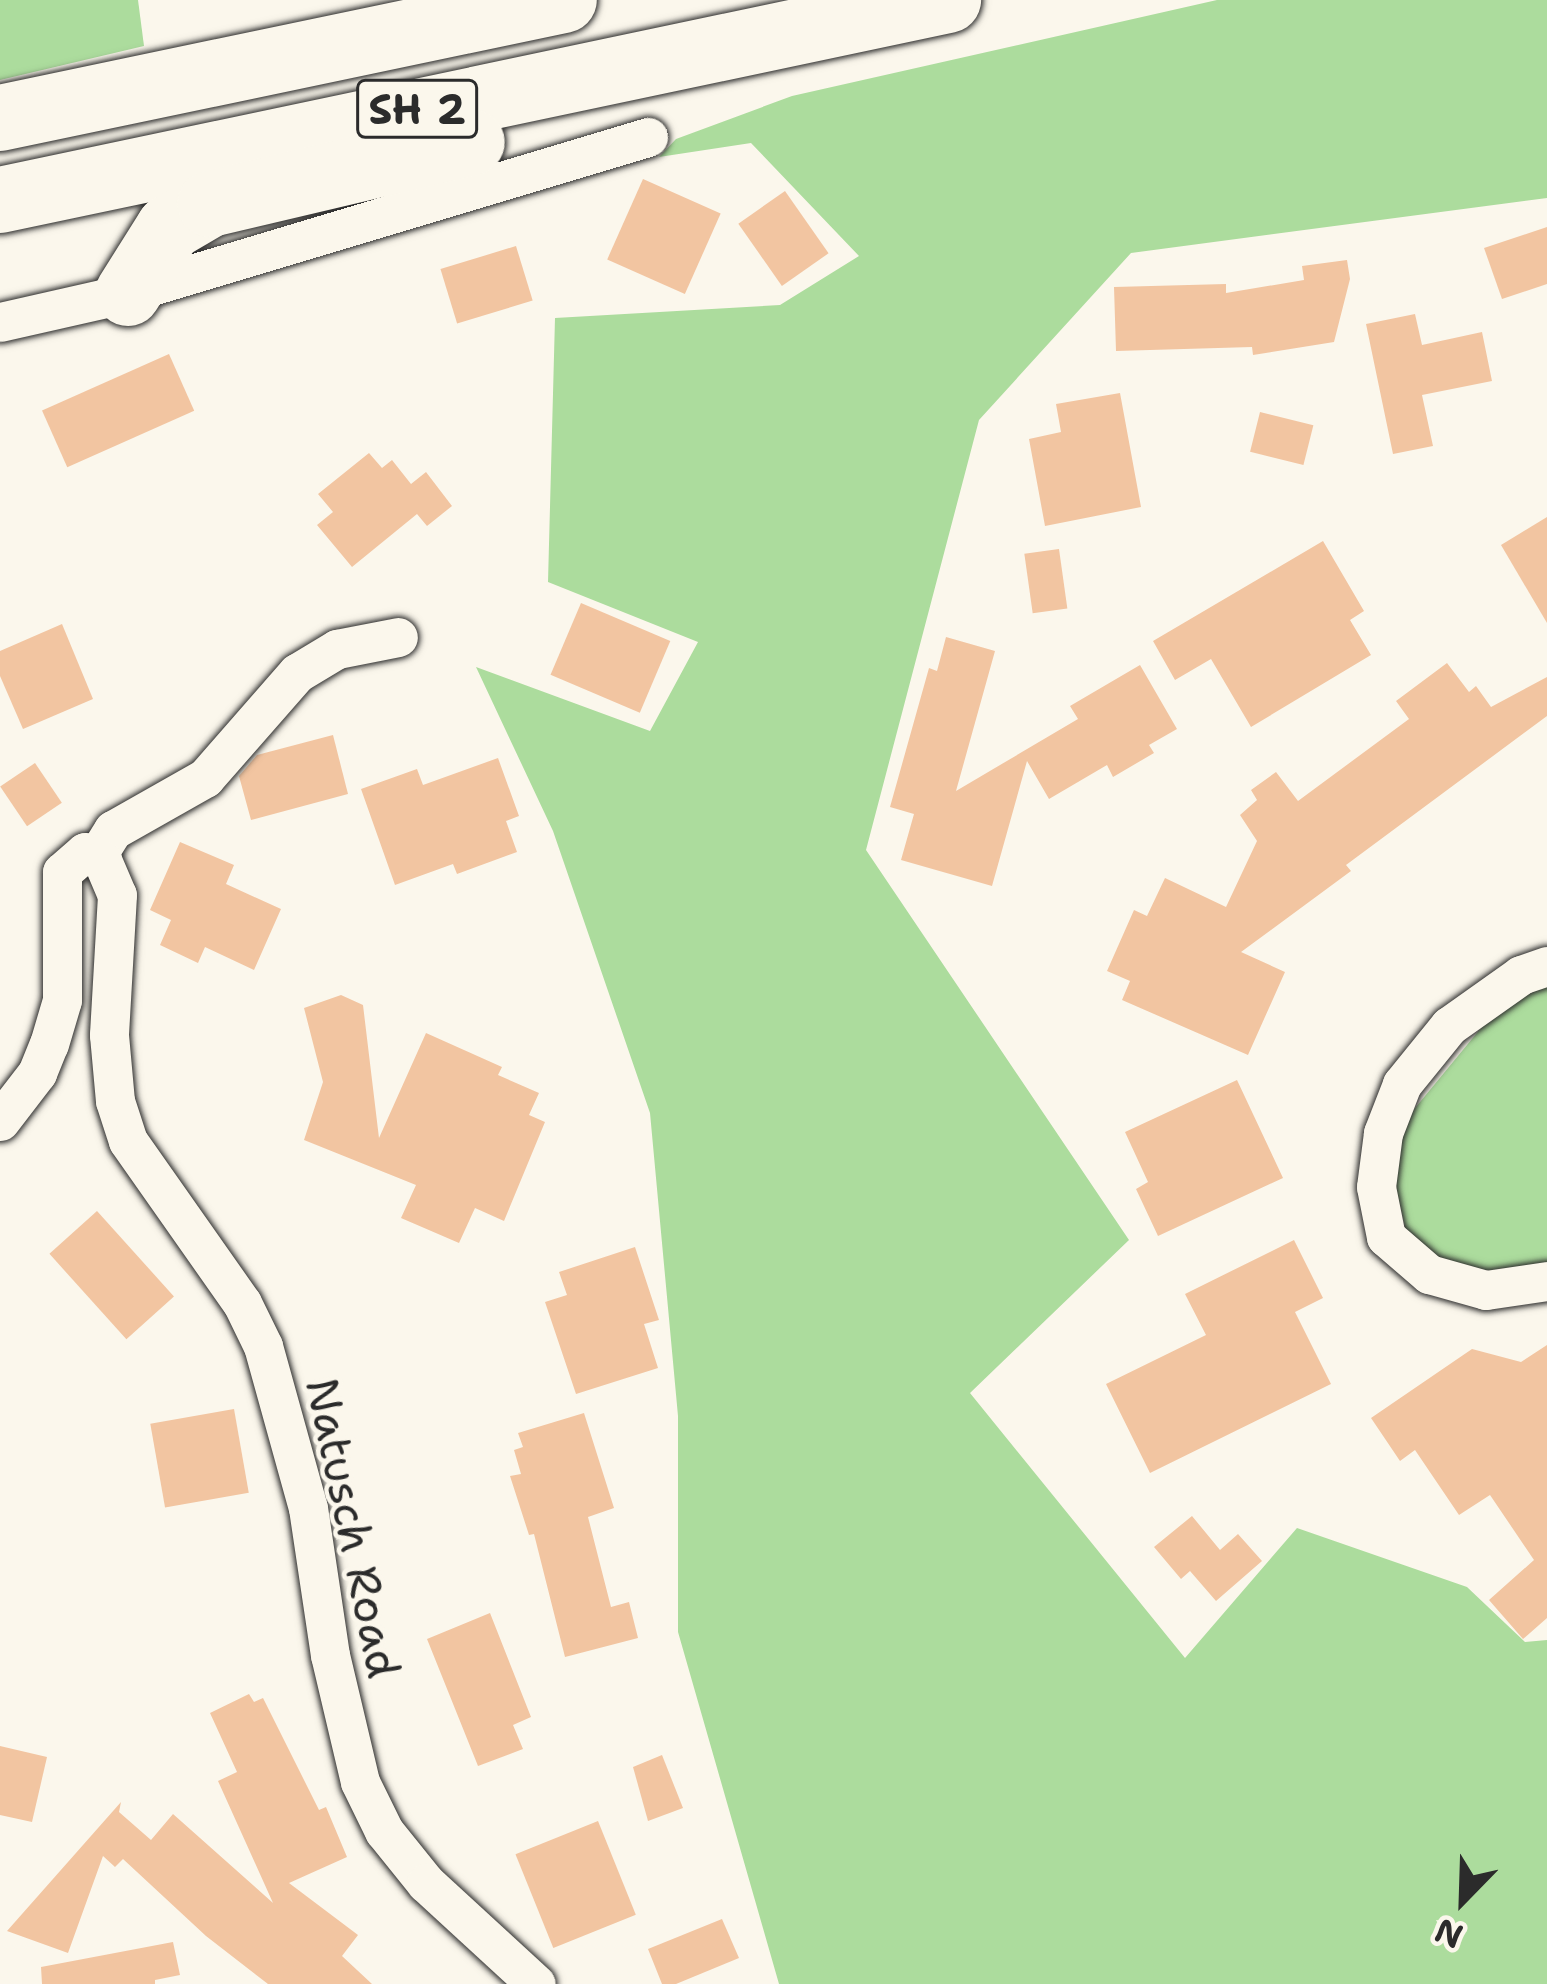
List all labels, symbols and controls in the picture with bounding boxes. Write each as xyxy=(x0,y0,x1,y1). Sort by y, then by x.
road number: SH 2 xyxy=(354,73,480,145)
street label: Natusch Road xyxy=(294,1373,410,1683)
north arrow xyxy=(1403,1840,1523,1960)
text: N xyxy=(1428,1908,1470,1959)

